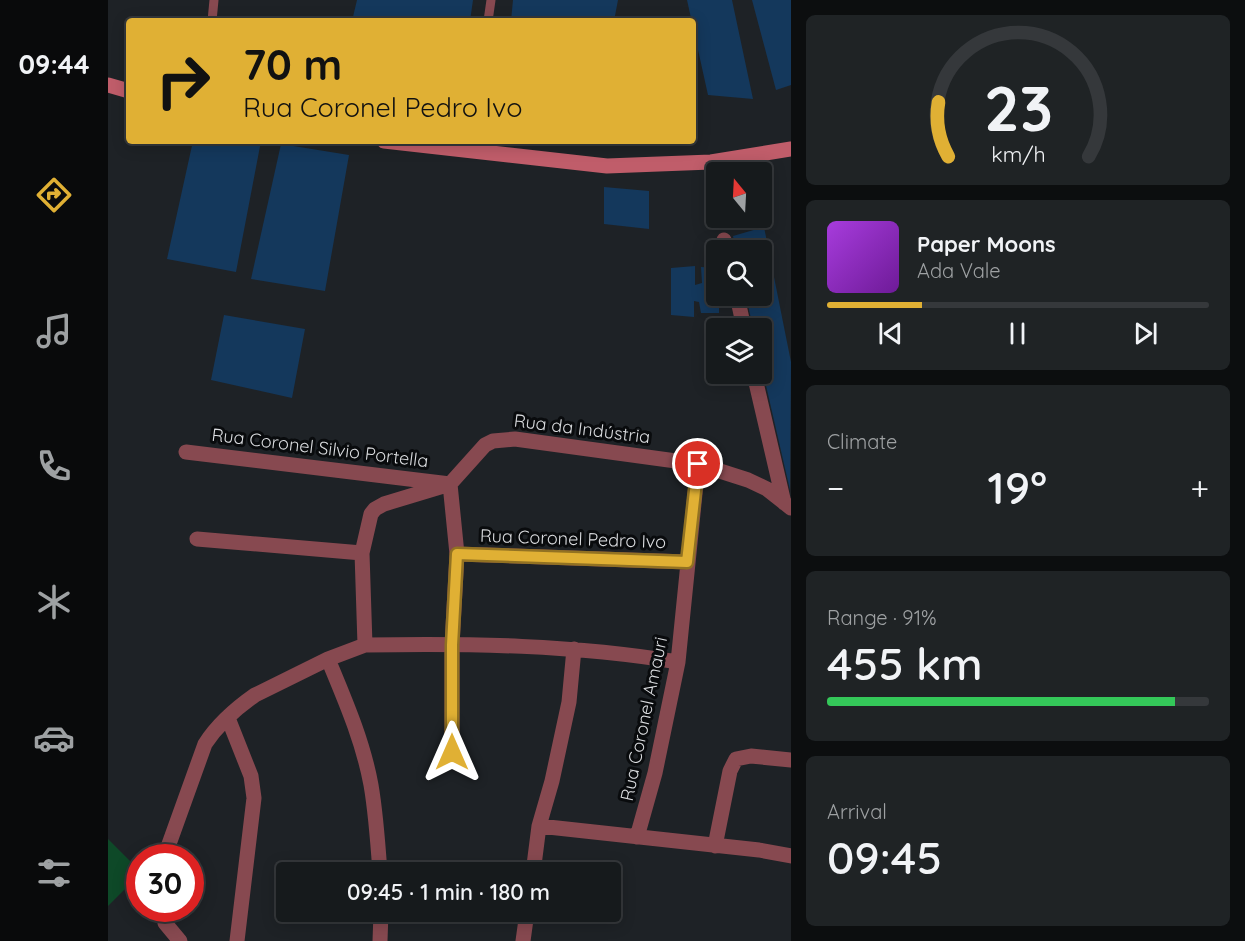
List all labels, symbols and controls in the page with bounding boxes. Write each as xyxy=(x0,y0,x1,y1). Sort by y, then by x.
text: 70 m xyxy=(243,38,342,91)
icon: right xyxy=(144,42,222,120)
text: 09:44 xyxy=(18,47,90,81)
text: 23 xyxy=(983,69,1053,147)
text: Rua Coronel Pedro Ivo xyxy=(243,90,523,124)
text: km/h xyxy=(991,141,1045,167)
north arrow xyxy=(706,162,772,228)
map controls xyxy=(706,162,772,384)
icon: directions xyxy=(33,174,75,216)
text: Paper Moons xyxy=(917,230,1056,258)
button: search xyxy=(706,240,772,306)
text: Ada Vale xyxy=(917,258,1001,283)
icon: music xyxy=(33,310,75,352)
icon: previous xyxy=(874,317,907,350)
icon: pause xyxy=(1001,317,1034,350)
icon: next xyxy=(1129,317,1162,350)
button: layers xyxy=(706,318,772,384)
street label: Rua da Indústria xyxy=(513,409,652,448)
street label: Rua Coronel Silvio Portella xyxy=(210,423,430,472)
text: Climate xyxy=(827,429,897,454)
pin xyxy=(672,438,723,489)
icon: phone xyxy=(33,445,75,487)
icon: arrive xyxy=(681,447,714,480)
text: 19° xyxy=(988,459,1047,515)
text: − xyxy=(827,467,844,508)
text: + xyxy=(1190,467,1209,508)
street label: Rua Coronel Pedro Ivo xyxy=(479,524,667,553)
icon: climate xyxy=(33,581,75,623)
text: Range · 91% xyxy=(827,605,937,630)
street label: Rua Coronel Amauri xyxy=(615,635,672,803)
text: 455 km xyxy=(827,635,983,691)
icon: car xyxy=(33,717,75,759)
position arrow xyxy=(420,720,484,784)
text: Arrival xyxy=(827,799,887,824)
text: 09:45 xyxy=(827,829,942,885)
speed limit sign: 30 xyxy=(126,844,204,922)
icon: filters xyxy=(33,852,75,894)
text: 09:45 · 1 min · 180 m xyxy=(347,878,550,906)

